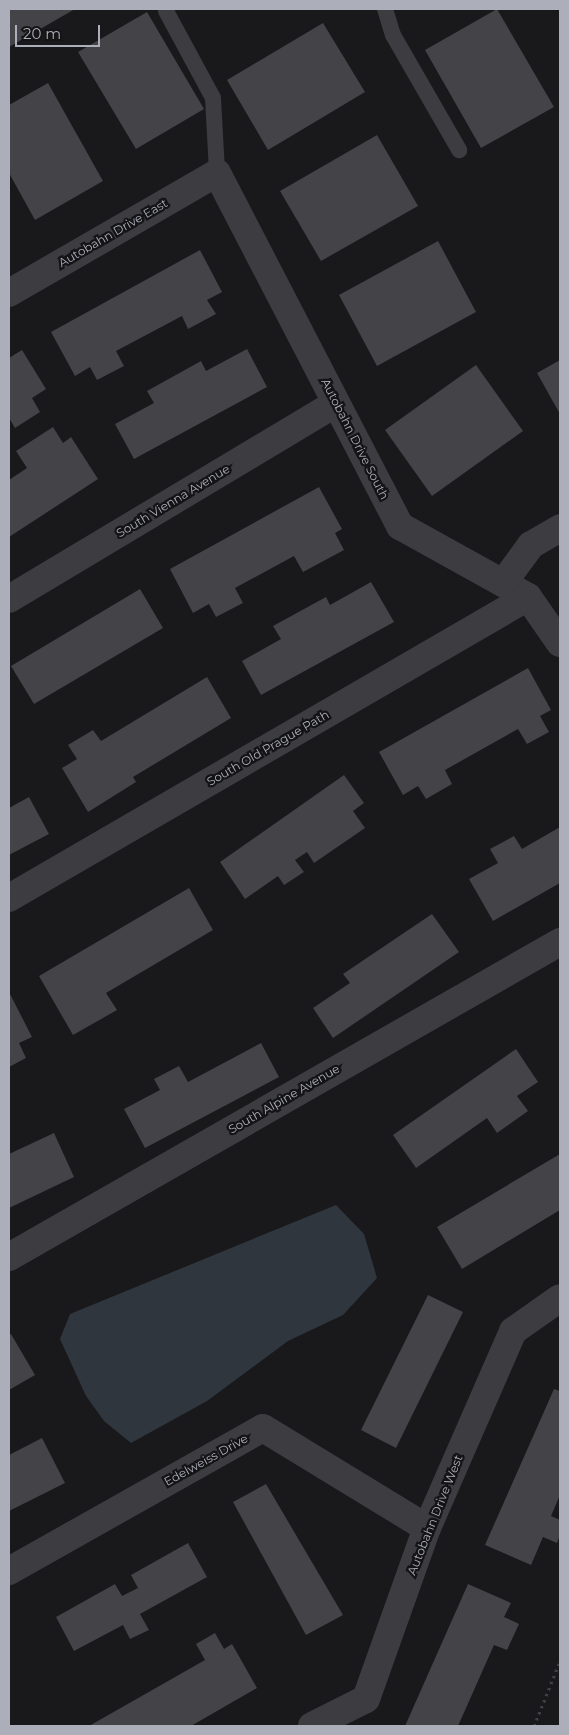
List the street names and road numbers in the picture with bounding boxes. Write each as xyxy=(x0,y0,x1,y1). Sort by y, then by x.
street label: Autobahn Drive East xyxy=(56,196,170,270)
street label: Autobahn Drive South xyxy=(318,376,392,502)
street label: South Vienna Avenue xyxy=(114,461,232,541)
street label: South Old Prague Path xyxy=(204,707,332,789)
street label: South Alpine Avenue xyxy=(226,1061,342,1137)
street label: Edelweiss Drive xyxy=(162,1431,250,1489)
street label: Autobahn Drive West xyxy=(404,1453,466,1577)

